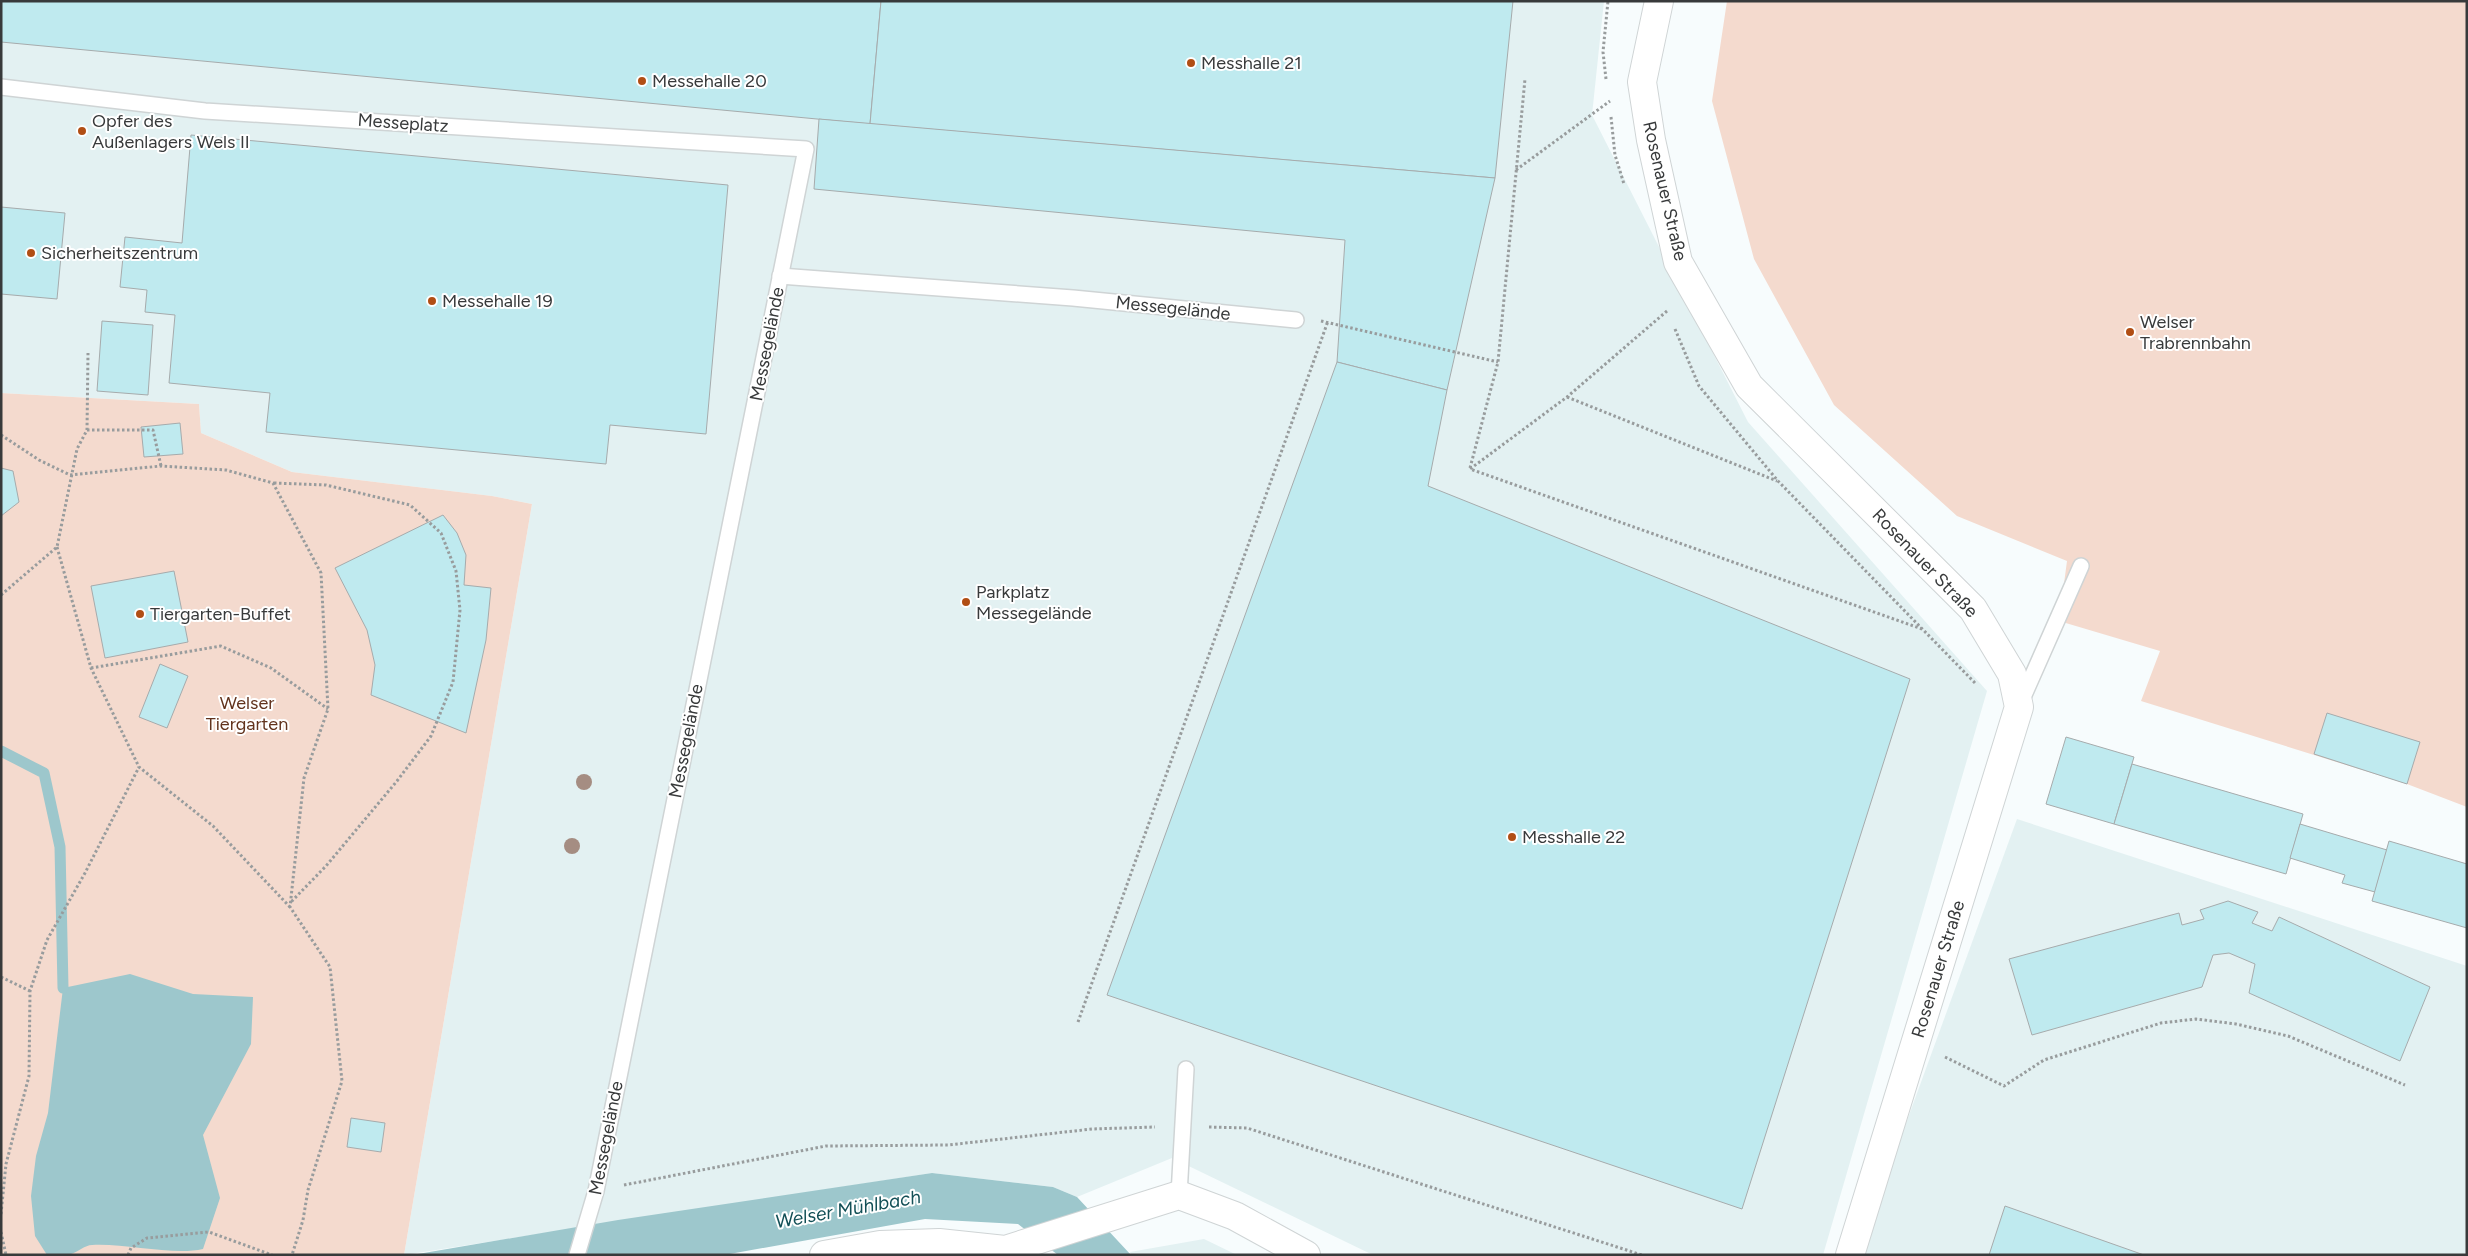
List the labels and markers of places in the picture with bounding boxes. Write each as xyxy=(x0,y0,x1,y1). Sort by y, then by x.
place label: Messhalle 21 xyxy=(1201,52,1302,74)
marker: Messhalle 21 xyxy=(1185,57,1197,69)
place label: Messehalle 20 xyxy=(652,70,767,92)
marker: Messehalle 20 xyxy=(636,75,648,87)
place label: Opfer des Außenlagers Wels II xyxy=(92,110,250,153)
marker: Opfer des Außenlagers Wels II xyxy=(76,125,88,137)
place label: Sicherheitszentrum xyxy=(41,242,198,264)
marker: Sicherheitszentrum xyxy=(25,247,37,259)
place label: Messehalle 19 xyxy=(442,290,553,312)
marker: Messehalle 19 xyxy=(426,295,438,307)
place label: Welser Trabrennbahn xyxy=(2140,311,2251,354)
marker: Welser Trabrennbahn xyxy=(2124,326,2136,338)
place label: Parkplatz Messegelände xyxy=(976,581,1092,624)
marker: Parkplatz Messegelände xyxy=(960,596,972,608)
place label: Tiergarten-Buffet xyxy=(150,603,291,625)
marker: Tiergarten-Buffet xyxy=(134,608,146,620)
place label: Messhalle 22 xyxy=(1522,826,1625,848)
marker: Messhalle 22 xyxy=(1506,831,1518,843)

